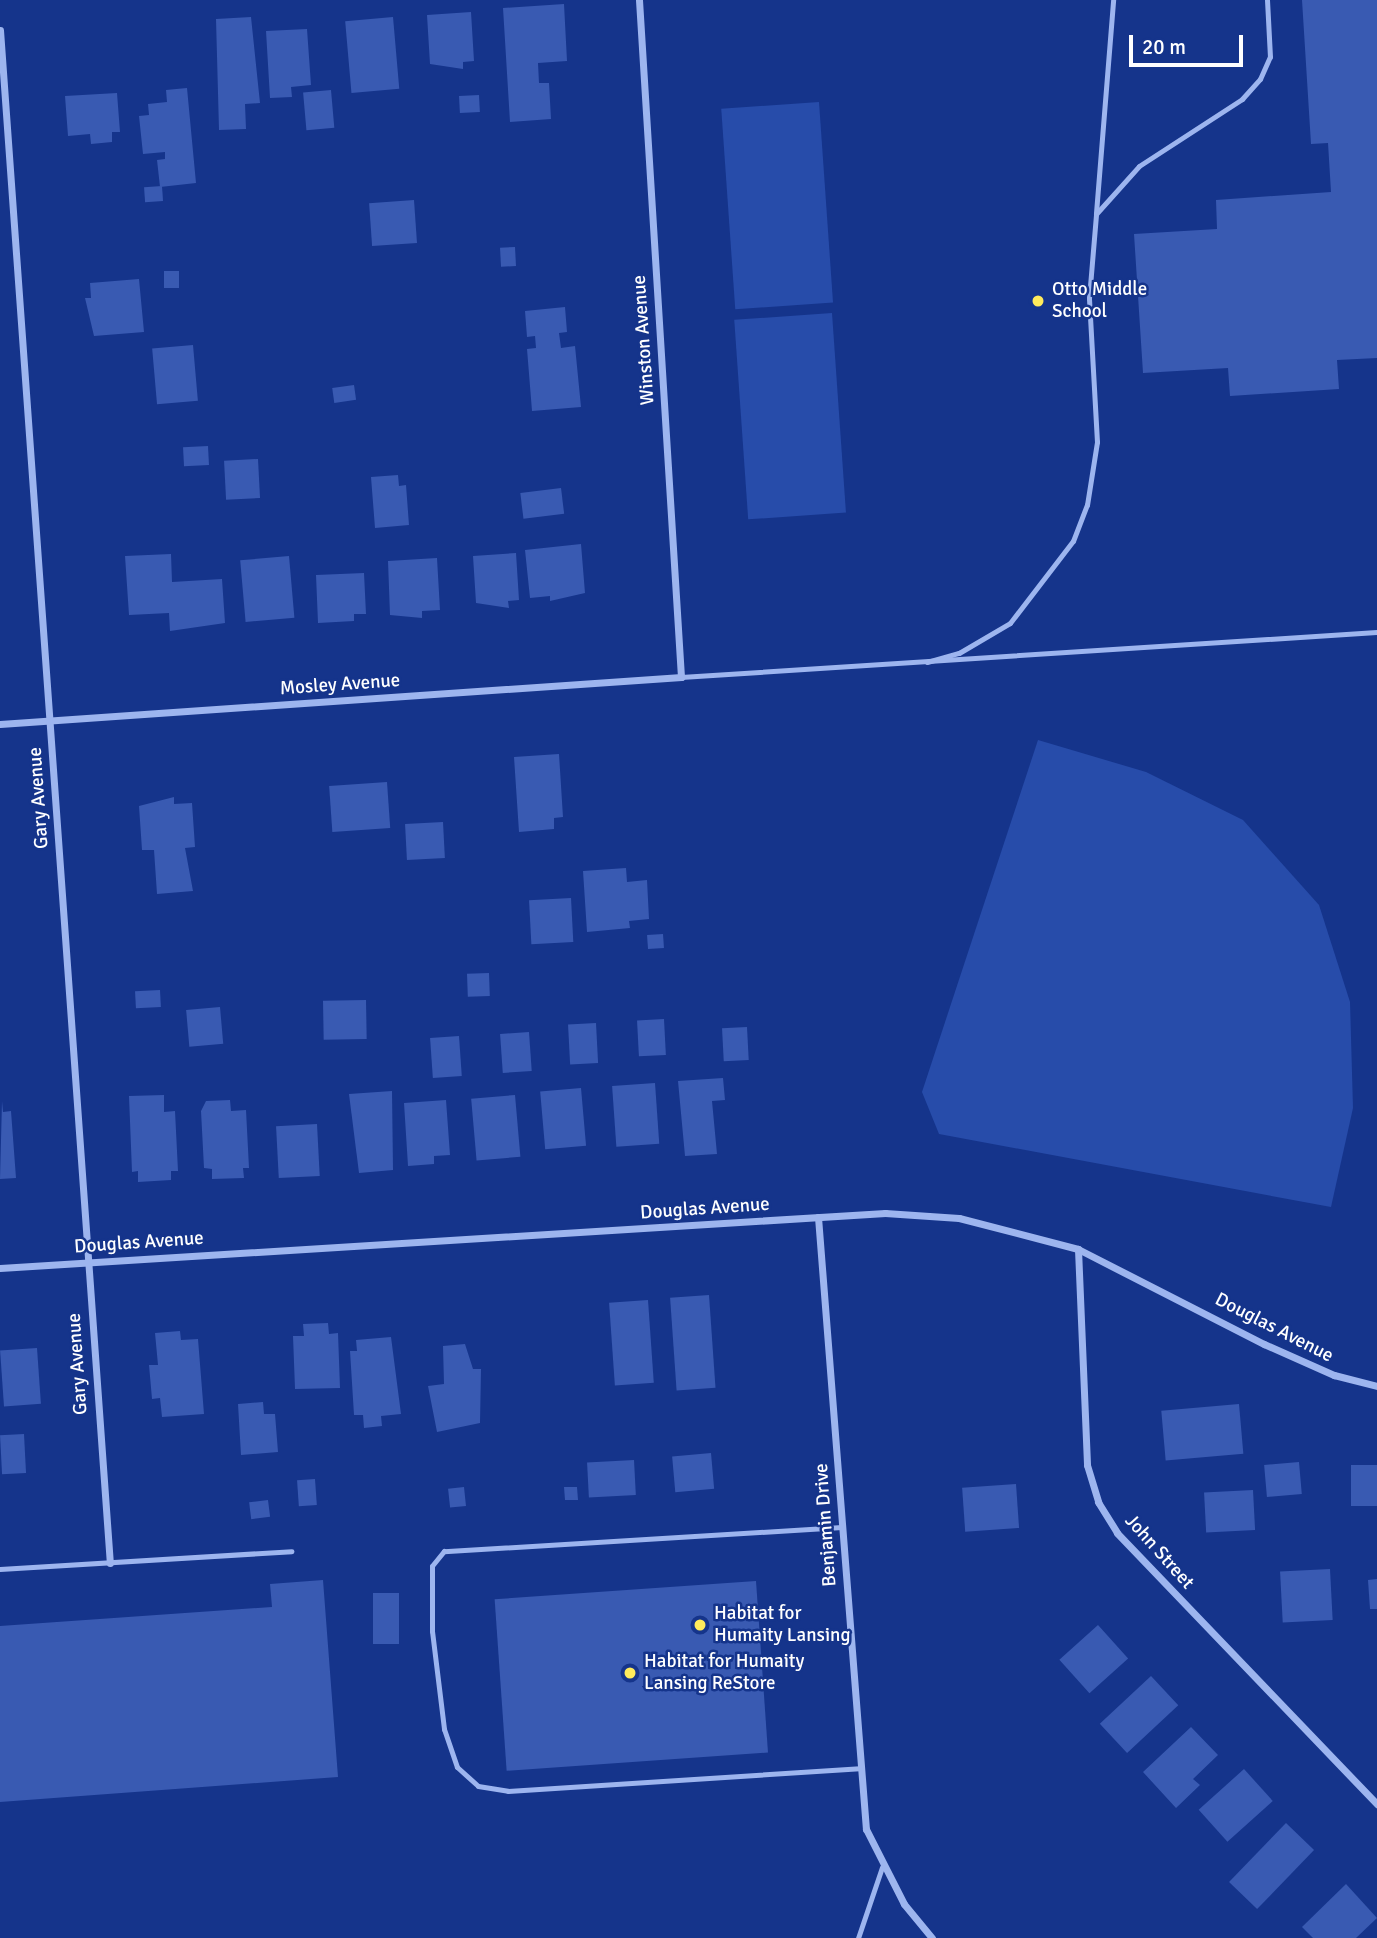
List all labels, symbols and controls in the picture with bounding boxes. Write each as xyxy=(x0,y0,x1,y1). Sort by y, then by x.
scale bar xyxy=(1132,21,1246,65)
text: 20 m xyxy=(1142,34,1186,60)
street label: Winston Avenue xyxy=(628,274,660,406)
place label: Otto Middle School xyxy=(1052,279,1147,323)
marker: Otto Middle School xyxy=(1030,293,1046,309)
street label: Mosley Avenue xyxy=(279,669,401,701)
street label: Gary Avenue xyxy=(24,746,54,850)
street label: Douglas Avenue xyxy=(639,1193,771,1225)
street label: Douglas Avenue xyxy=(73,1227,205,1259)
street label: Douglas Avenue xyxy=(1211,1288,1337,1368)
street label: Gary Avenue xyxy=(63,1312,93,1416)
street label: Benjamin Drive xyxy=(810,1463,842,1587)
street label: John Street xyxy=(1119,1510,1199,1594)
place label: Habitat for Humaity Lansing xyxy=(714,1603,850,1647)
marker: Habitat for Humaity Lansing xyxy=(692,1617,708,1633)
place label: Habitat for Humaity Lansing ReStore xyxy=(644,1651,804,1695)
marker: Habitat for Humaity Lansing ReStore xyxy=(622,1665,638,1681)

